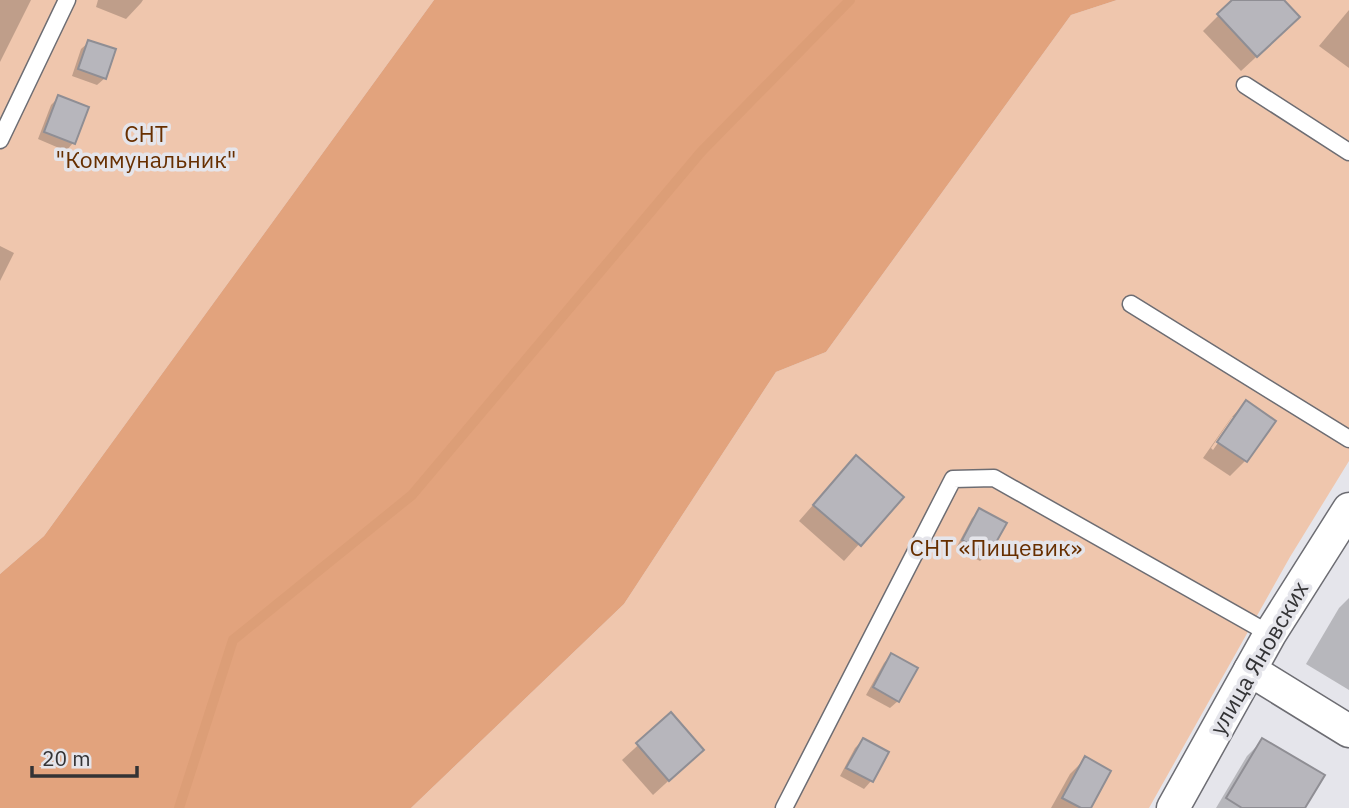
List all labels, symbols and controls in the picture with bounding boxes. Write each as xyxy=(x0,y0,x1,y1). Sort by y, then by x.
park label: СНТ "Коммунальник" xyxy=(56,118,237,174)
park label: СНТ «Пищевик» xyxy=(910,532,1082,562)
street label: улица Яновских xyxy=(1202,575,1314,740)
scale bar xyxy=(32,734,136,778)
text: 20 m xyxy=(42,744,91,772)

